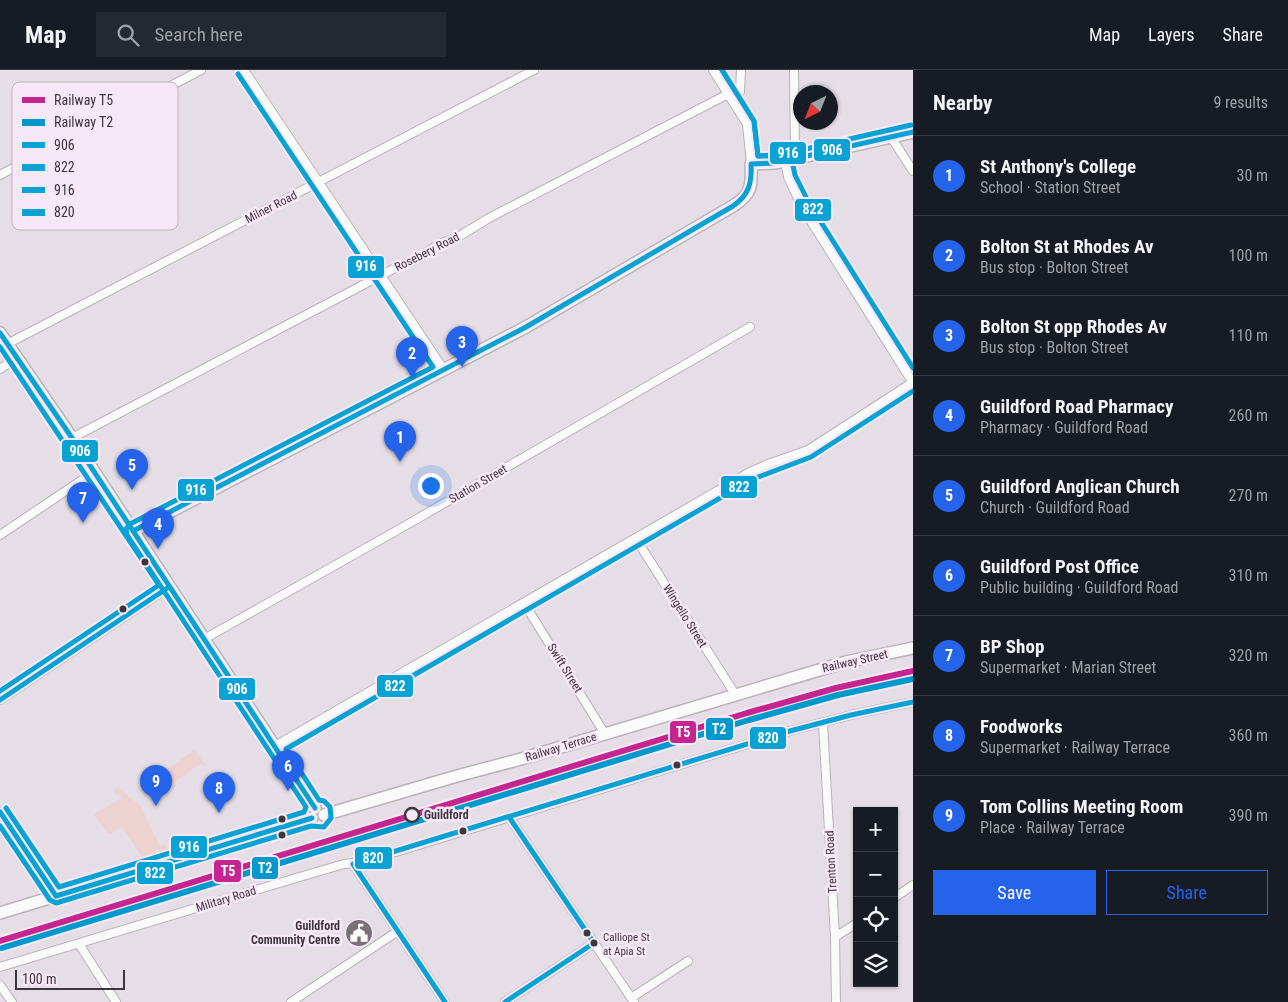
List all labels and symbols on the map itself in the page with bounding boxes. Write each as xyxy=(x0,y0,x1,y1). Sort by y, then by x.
legend xyxy=(12,82,178,230)
north arrow xyxy=(793,85,838,130)
text: Railway T5 xyxy=(54,92,113,108)
text: Railway T2 xyxy=(54,114,113,130)
text: 906 xyxy=(54,137,75,153)
line badge: 906 xyxy=(813,138,851,162)
line badge: 916 xyxy=(769,141,807,165)
text: 906 xyxy=(821,142,843,158)
text: 916 xyxy=(777,145,799,161)
text: 822 xyxy=(54,159,75,175)
text: 916 xyxy=(54,182,75,198)
street label: Milner Road xyxy=(243,188,299,226)
line badge: 822 xyxy=(794,198,832,222)
text: 822 xyxy=(802,201,824,217)
text: 820 xyxy=(54,204,75,220)
street label: Rosebery Road xyxy=(392,230,462,274)
line badge: 916 xyxy=(347,255,385,279)
text: 916 xyxy=(355,258,377,274)
pin: 3 xyxy=(446,326,478,367)
pin: 2 xyxy=(396,337,428,378)
pin: 1 xyxy=(384,421,416,462)
line badge: 906 xyxy=(61,439,99,463)
text: 906 xyxy=(69,443,91,459)
pin: 5 xyxy=(116,449,148,490)
street label: Station Street xyxy=(447,462,510,506)
your location xyxy=(418,473,444,499)
line badge: 822 xyxy=(720,475,758,499)
line badge: 916 xyxy=(177,478,215,502)
text: 822 xyxy=(728,479,750,495)
pin: 7 xyxy=(67,482,99,523)
text: 916 xyxy=(185,482,207,498)
pin: 4 xyxy=(142,508,174,549)
unlabelled marker xyxy=(140,557,150,567)
street label: Wingello Street xyxy=(660,582,710,650)
unlabelled marker xyxy=(118,604,128,614)
street label: Swift Street xyxy=(544,641,586,695)
street label: Railway Street xyxy=(821,647,890,675)
line badge: 822 xyxy=(376,674,414,698)
line badge: 906 xyxy=(218,677,256,701)
text: 822 xyxy=(384,678,406,694)
text: 906 xyxy=(226,681,248,697)
line badge: T2 xyxy=(705,717,734,741)
line badge: T5 xyxy=(669,720,697,744)
text: T2 xyxy=(712,721,726,737)
text: T5 xyxy=(676,724,690,740)
line badge: 820 xyxy=(749,726,787,750)
street label: Railway Terrace xyxy=(524,729,599,764)
text: 820 xyxy=(757,730,779,746)
pin: 6 xyxy=(272,750,304,791)
unlabelled marker xyxy=(672,760,682,770)
pin: 9 xyxy=(140,765,172,806)
pin: 8 xyxy=(203,772,235,813)
marker: Guildford xyxy=(404,807,420,823)
place label: Guildford xyxy=(424,808,469,822)
unlabelled marker xyxy=(277,814,287,824)
unlabelled marker xyxy=(458,826,468,836)
unlabelled marker xyxy=(277,830,287,840)
street label: Trenton Road xyxy=(822,830,840,894)
line badge: 916 xyxy=(170,835,208,859)
text: 916 xyxy=(178,839,200,855)
line badge: 820 xyxy=(354,846,393,870)
text: 820 xyxy=(362,850,384,866)
line badge: T2 xyxy=(251,856,279,880)
line badge: T5 xyxy=(213,859,242,883)
text: T2 xyxy=(258,860,272,876)
line badge: 822 xyxy=(136,861,174,885)
text: T5 xyxy=(221,863,235,879)
text: 822 xyxy=(144,865,166,881)
street label: Military Road xyxy=(194,883,258,915)
public building icon: Guildford Community Centre xyxy=(344,918,374,948)
place label: Guildford Community Centre xyxy=(251,919,340,947)
unlabelled marker xyxy=(582,928,592,938)
place label: Calliope St at Apia St xyxy=(603,931,650,958)
marker: Calliope St at Apia St xyxy=(589,938,599,948)
scale bar xyxy=(15,967,125,990)

